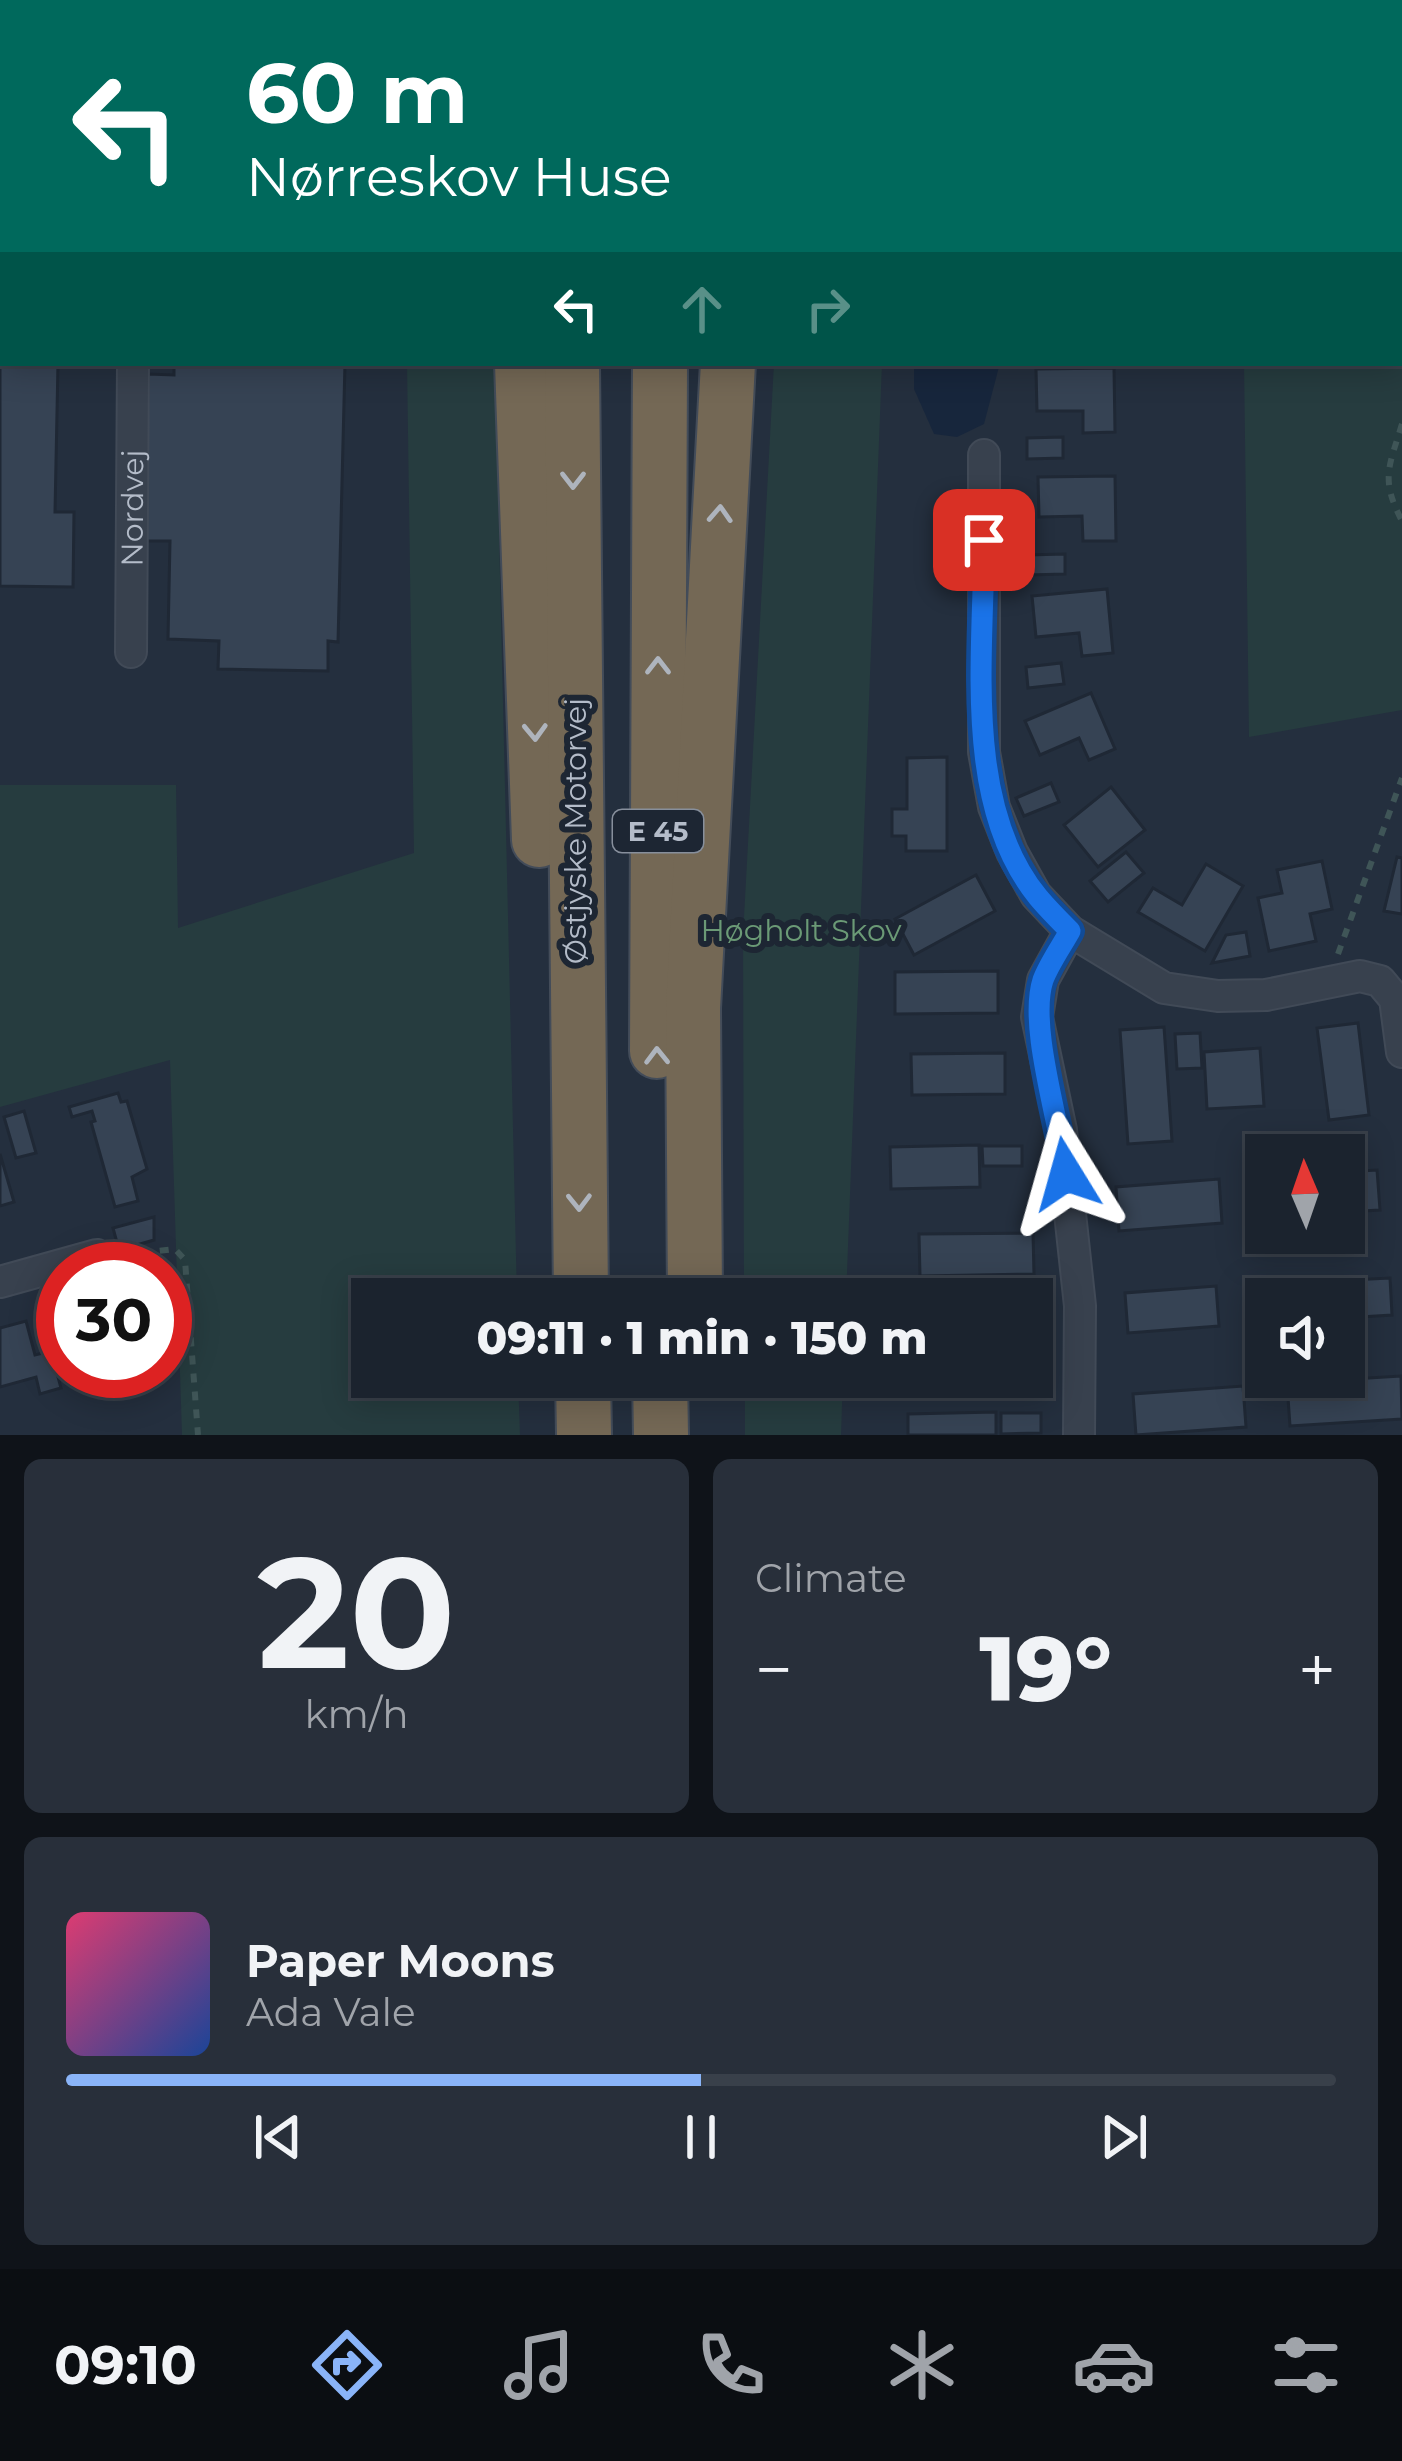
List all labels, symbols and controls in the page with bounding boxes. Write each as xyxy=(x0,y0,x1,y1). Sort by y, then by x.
text: 60 m xyxy=(246,42,468,144)
icon: left xyxy=(48,48,204,204)
text: Nørreskov Huse xyxy=(246,144,672,210)
icon: left xyxy=(543,276,609,342)
icon: ahead xyxy=(669,276,735,342)
icon: right xyxy=(795,276,861,342)
street label: Nordvej xyxy=(113,449,151,567)
one-way arrow xyxy=(560,472,586,490)
pin xyxy=(933,489,1035,591)
one-way arrow xyxy=(707,504,733,523)
icon: arrive xyxy=(951,507,1017,573)
one-way arrow xyxy=(645,656,671,675)
street label: Østjyske Motorvej xyxy=(557,698,594,964)
one-way arrow xyxy=(522,723,548,742)
road number: E 45 xyxy=(613,810,703,852)
park label: Høgholt Skov xyxy=(700,912,902,949)
one-way arrow xyxy=(644,1046,670,1064)
position arrow xyxy=(1003,1111,1129,1237)
north arrow xyxy=(1245,1134,1365,1254)
map controls xyxy=(1245,1134,1365,1398)
one-way arrow xyxy=(565,1193,591,1212)
speed limit sign: 30 xyxy=(36,1242,192,1398)
button: sound xyxy=(1245,1278,1365,1398)
text: 09:11 · 1 min · 150 m xyxy=(477,1310,927,1365)
text: 20 xyxy=(258,1517,455,1707)
text: Climate xyxy=(755,1554,907,1602)
text: 19° xyxy=(979,1614,1112,1724)
text: − xyxy=(755,1629,793,1710)
text: + xyxy=(1298,1629,1336,1710)
text: km/h xyxy=(304,1690,409,1738)
text: Paper Moons xyxy=(246,1933,555,1988)
text: Ada Vale xyxy=(246,1988,416,2036)
icon: previous xyxy=(245,2104,311,2170)
icon: pause xyxy=(668,2104,734,2170)
icon: next xyxy=(1091,2104,1157,2170)
icon: directions xyxy=(305,2323,389,2407)
icon: music xyxy=(497,2323,581,2407)
icon: phone xyxy=(689,2323,773,2407)
icon: climate xyxy=(880,2323,964,2407)
icon: car xyxy=(1072,2323,1156,2407)
icon: filters xyxy=(1264,2323,1348,2407)
text: 09:10 xyxy=(54,2332,197,2398)

